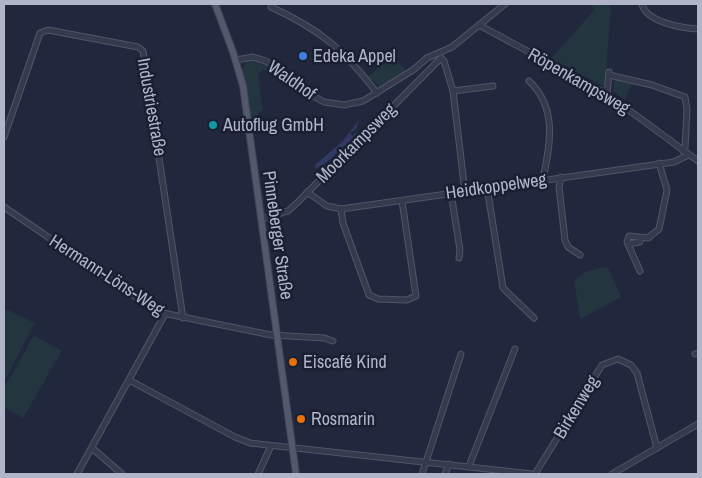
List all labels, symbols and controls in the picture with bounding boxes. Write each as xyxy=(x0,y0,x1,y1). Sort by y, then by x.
street label: Röpenkampsweg xyxy=(524,41,636,120)
place label: Edeka Appel xyxy=(313,43,396,68)
marker: Edeka Appel xyxy=(297,50,309,62)
street label: Waldhof xyxy=(263,54,322,106)
street label: Industriestraße xyxy=(132,56,173,158)
street label: Moorkampsweg xyxy=(310,96,402,188)
place label: Autoflug GmbH xyxy=(222,112,324,137)
marker: Autoflug GmbH xyxy=(207,119,219,131)
street label: Heidkoppelweg xyxy=(444,166,549,205)
street label: Pinneberger Straße xyxy=(257,169,300,301)
street label: Hermann-Löns-Weg xyxy=(45,228,170,322)
place label: Eiscafé Kind xyxy=(303,349,387,374)
marker: Eiscafé Kind xyxy=(287,356,299,368)
street label: Birkenweg xyxy=(547,370,605,443)
place label: Rosmarin xyxy=(311,406,375,431)
marker: Rosmarin xyxy=(295,413,307,425)

